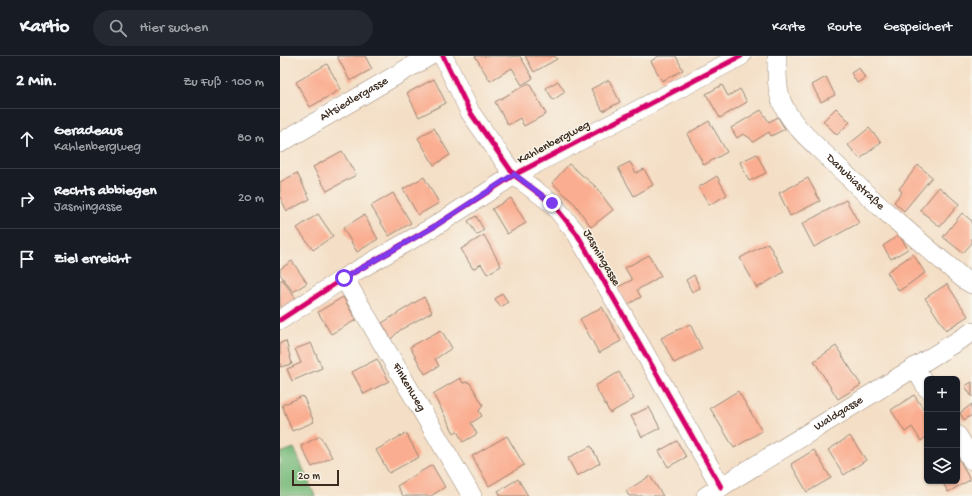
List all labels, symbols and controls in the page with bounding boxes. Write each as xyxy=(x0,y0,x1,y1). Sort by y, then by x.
search box xyxy=(93,10,373,46)
text: Kartio xyxy=(20,16,69,39)
icon: search xyxy=(107,17,129,39)
text: Hier suchen xyxy=(139,19,209,37)
text: Karte xyxy=(772,19,805,36)
text: Route xyxy=(827,19,861,36)
text: Gespeichert xyxy=(883,19,952,36)
text: 2 Min. xyxy=(16,72,57,92)
street label: Altsiedlergasse xyxy=(318,74,392,125)
text: Zu Fuß · 100 m xyxy=(183,75,264,90)
street label: Kahlenbergweg xyxy=(515,118,593,168)
text: Geradeaus xyxy=(54,122,122,140)
icon: ahead xyxy=(16,128,38,150)
text: 80 m xyxy=(237,131,264,146)
text: Kahlenbergweg xyxy=(54,140,141,155)
street label: Danubiastraße xyxy=(822,151,887,214)
text: Rechts abbiegen xyxy=(54,182,157,200)
icon: right xyxy=(16,188,38,210)
text: 20 m xyxy=(238,191,264,206)
route end xyxy=(543,194,561,212)
text: Jasmingasse xyxy=(54,200,122,215)
street label: Jasmingasse xyxy=(579,227,623,289)
icon: arrive xyxy=(16,248,38,270)
text: Ziel erreicht xyxy=(54,250,130,268)
route start xyxy=(335,269,353,287)
street label: Finkenweg xyxy=(388,360,428,415)
map controls xyxy=(924,376,960,484)
button: + xyxy=(924,376,960,412)
street label: Waldgasse xyxy=(812,393,867,435)
button: − xyxy=(924,412,960,448)
button: layers xyxy=(924,448,960,484)
scale bar xyxy=(292,468,339,487)
text: 20 m xyxy=(298,471,320,483)

